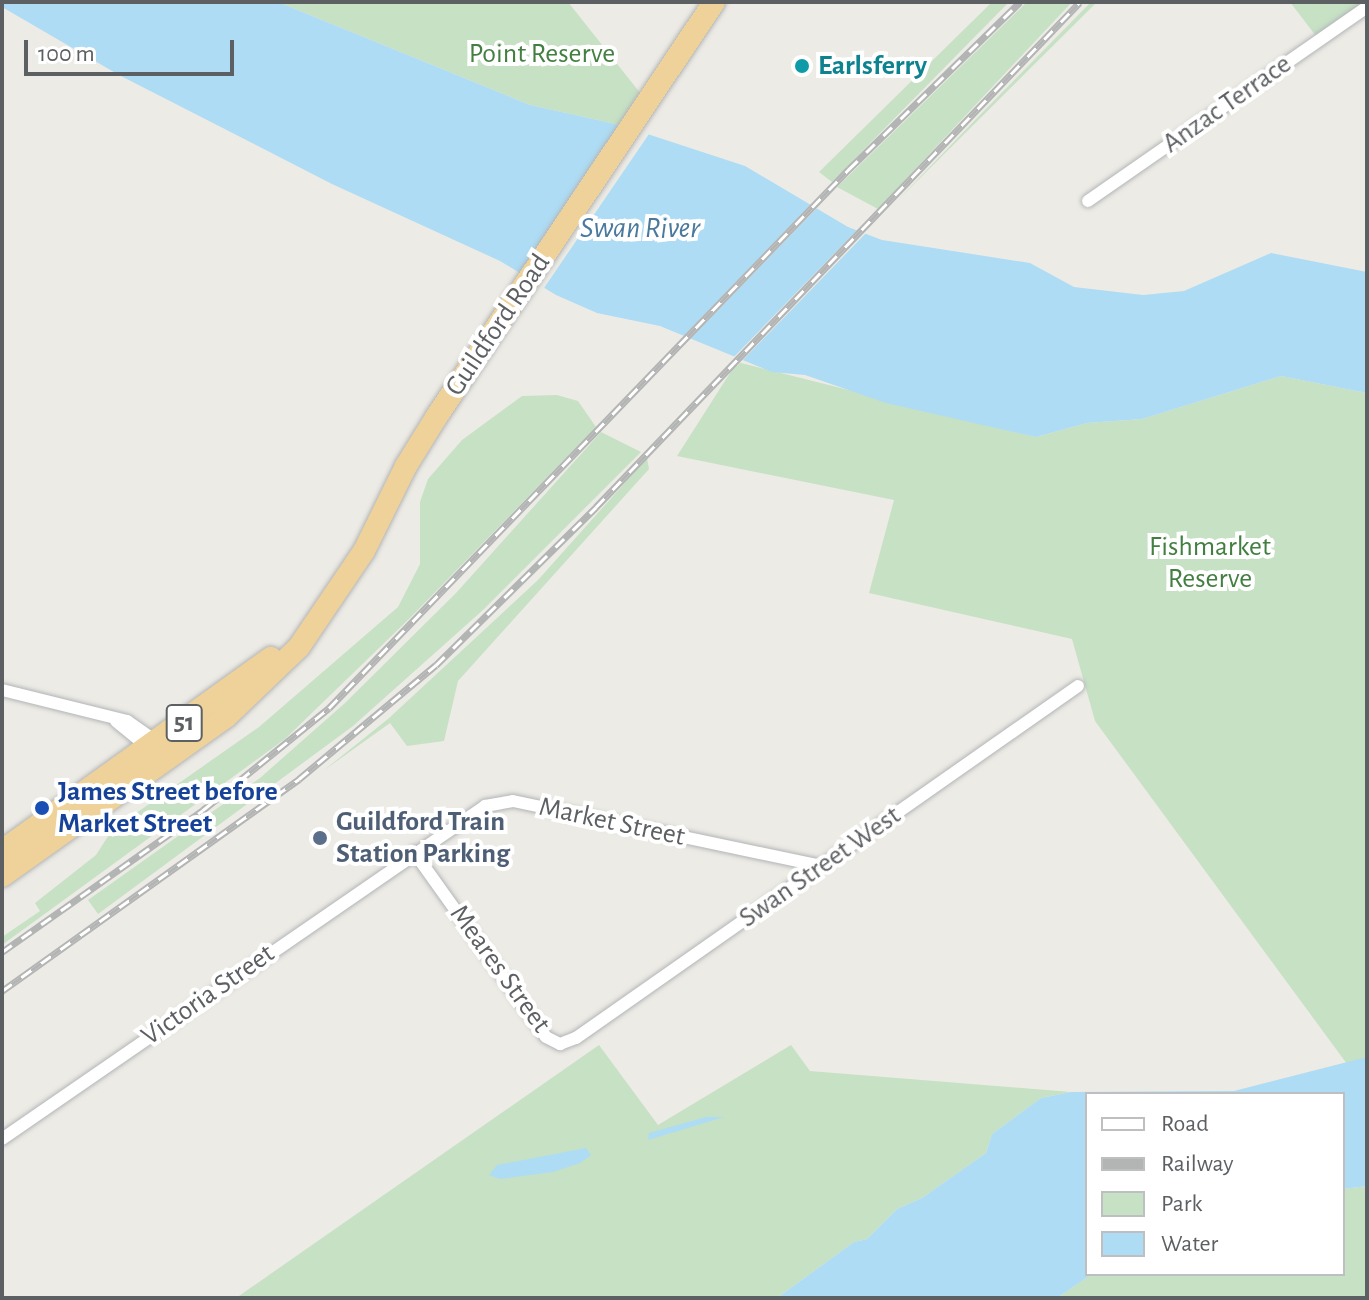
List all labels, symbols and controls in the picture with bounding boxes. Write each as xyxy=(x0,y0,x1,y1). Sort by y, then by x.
scale bar xyxy=(28,24,238,74)
park label: Point Reserve xyxy=(469,37,615,71)
text: 100 m xyxy=(38,42,95,66)
street label: Anzac Terrace xyxy=(1156,47,1298,161)
place label: Earlsferry xyxy=(818,49,927,83)
marker: Earlsferry xyxy=(793,57,811,75)
water label: Swan River xyxy=(580,210,700,246)
street label: Guildford Road xyxy=(438,248,558,402)
park label: Fishmarket Reserve xyxy=(1149,530,1271,596)
road number: 51 xyxy=(164,701,204,745)
place label: James Street before Market Street xyxy=(58,775,278,841)
street label: Market Street xyxy=(536,790,688,854)
marker: James Street before Market Street xyxy=(33,799,51,817)
street label: Swan Street West xyxy=(733,799,907,935)
place label: Guildford Train Station Parking xyxy=(336,805,510,871)
marker: Guildford Train Station Parking xyxy=(311,829,329,847)
street label: Meares Street xyxy=(442,898,558,1040)
street label: Victoria Street xyxy=(135,937,281,1053)
legend xyxy=(1085,1092,1345,1276)
text: Road xyxy=(1161,1112,1209,1136)
text: Railway xyxy=(1161,1152,1233,1176)
text: Park xyxy=(1161,1192,1202,1216)
text: Water xyxy=(1161,1232,1218,1256)

